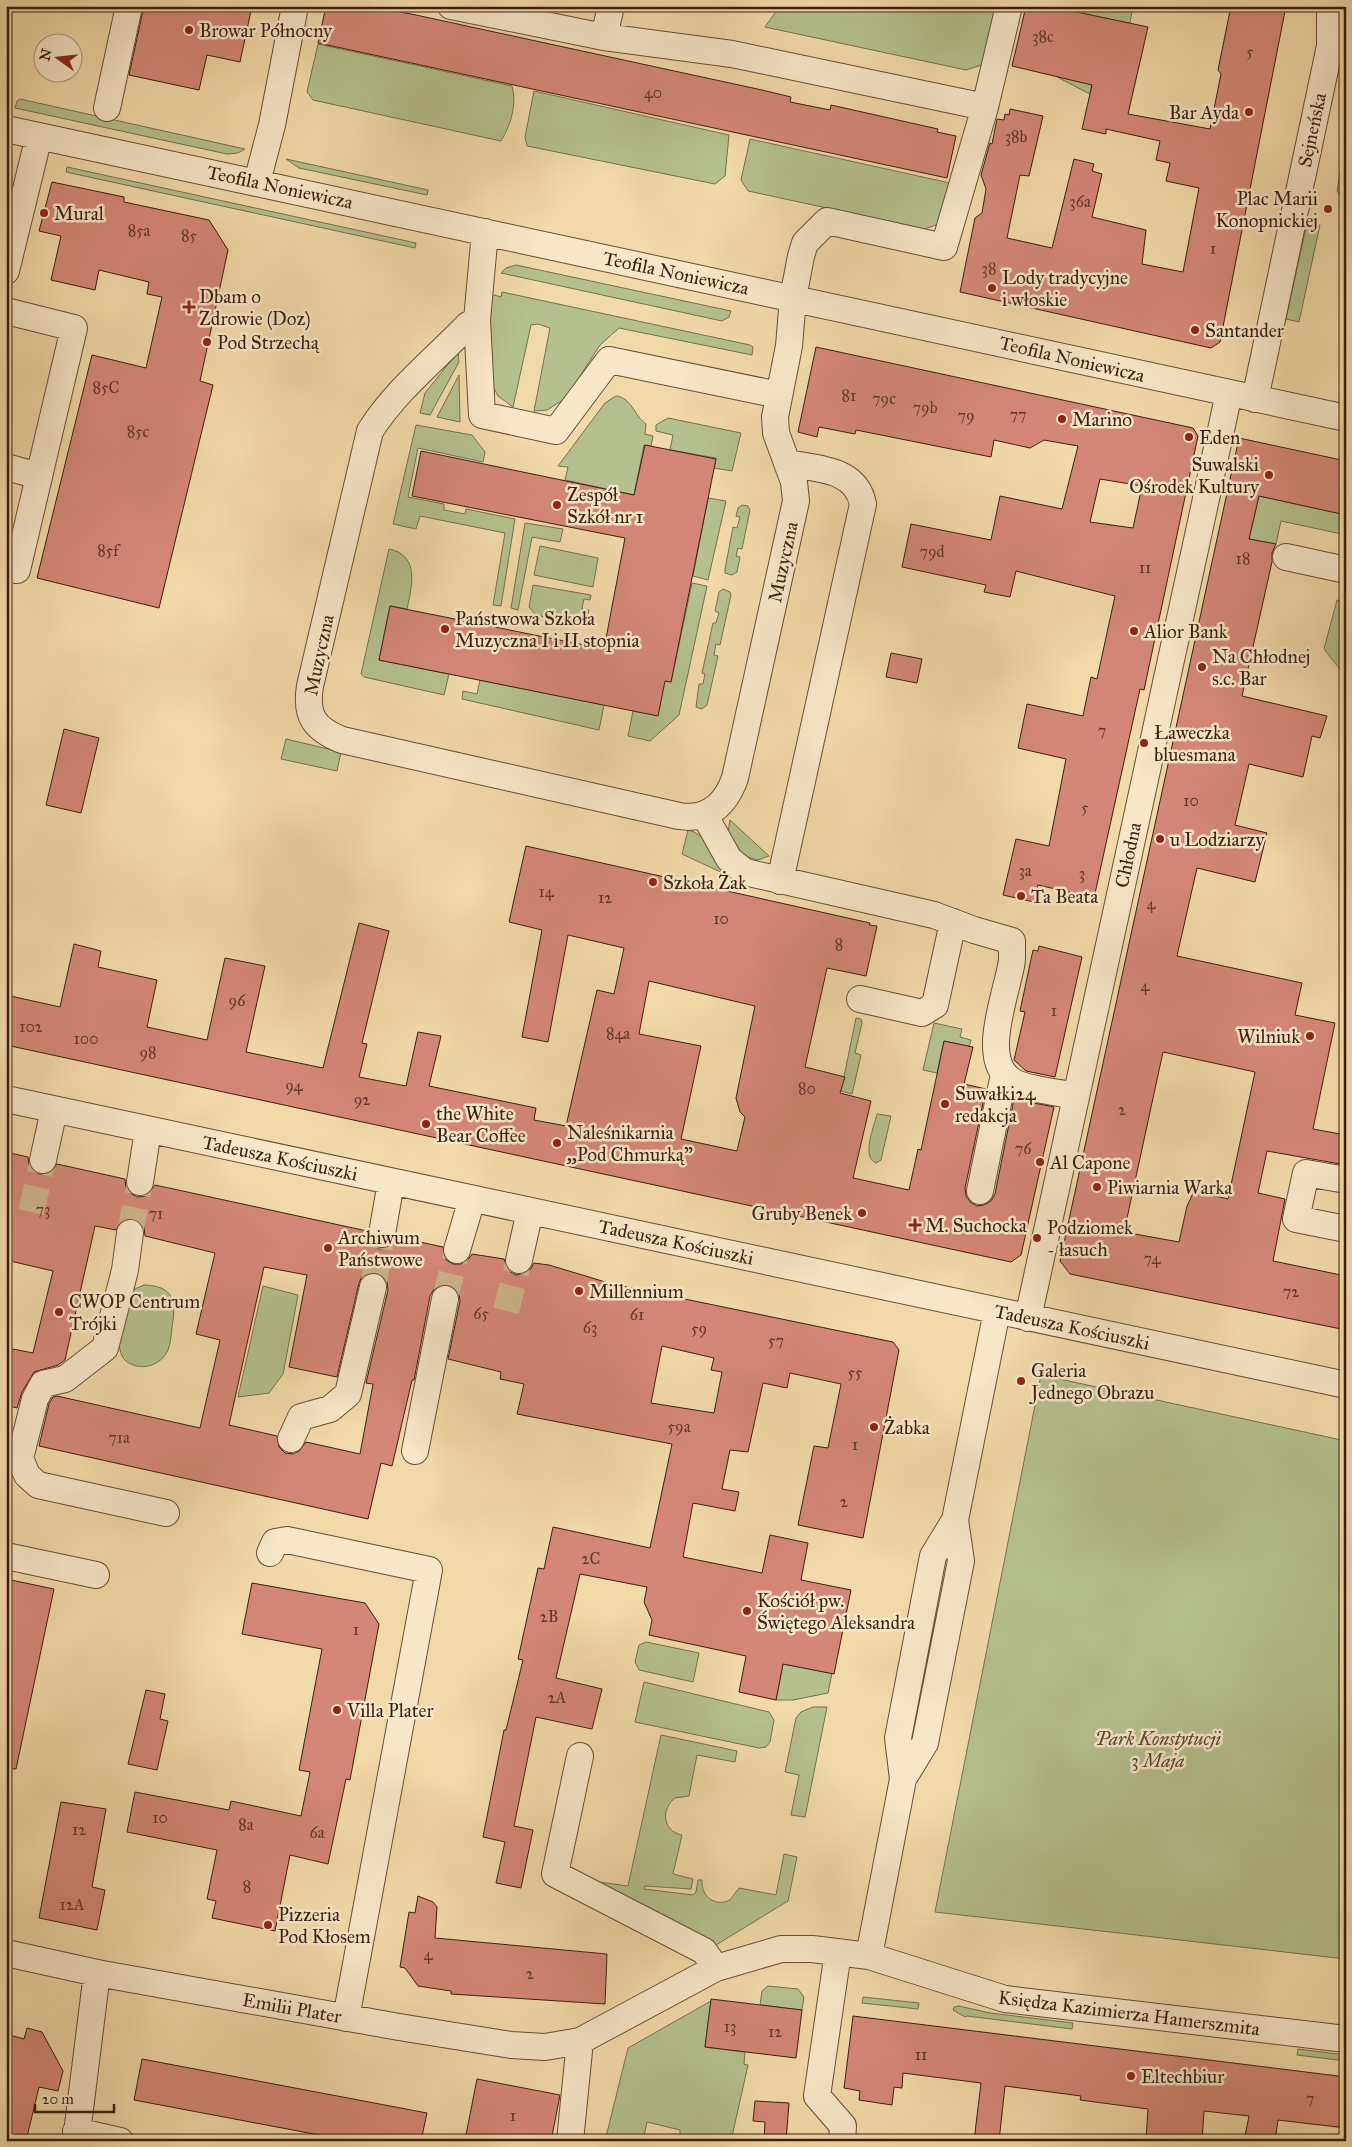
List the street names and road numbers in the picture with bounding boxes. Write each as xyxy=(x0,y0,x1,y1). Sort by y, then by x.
street label: Sejneńska xyxy=(1293,90,1331,169)
street label: Teofila Noniewicza xyxy=(205,160,356,214)
street label: Teofila Noniewicza xyxy=(601,246,752,300)
street label: Teofila Noniewicza xyxy=(997,331,1148,387)
street label: Muzyczna xyxy=(763,518,803,605)
street label: Muzyczna xyxy=(299,611,339,698)
street label: Chłodna xyxy=(1110,819,1146,890)
street label: Tadeusza Kościuszki xyxy=(200,1130,360,1186)
street label: Tadeusza Kościuszki xyxy=(596,1214,756,1270)
street label: Tadeusza Kościuszki xyxy=(992,1299,1152,1355)
street label: Księdza Kazimierza Hamerszmita xyxy=(997,1986,1262,2041)
street label: Emilii Plater xyxy=(241,1988,344,2028)

